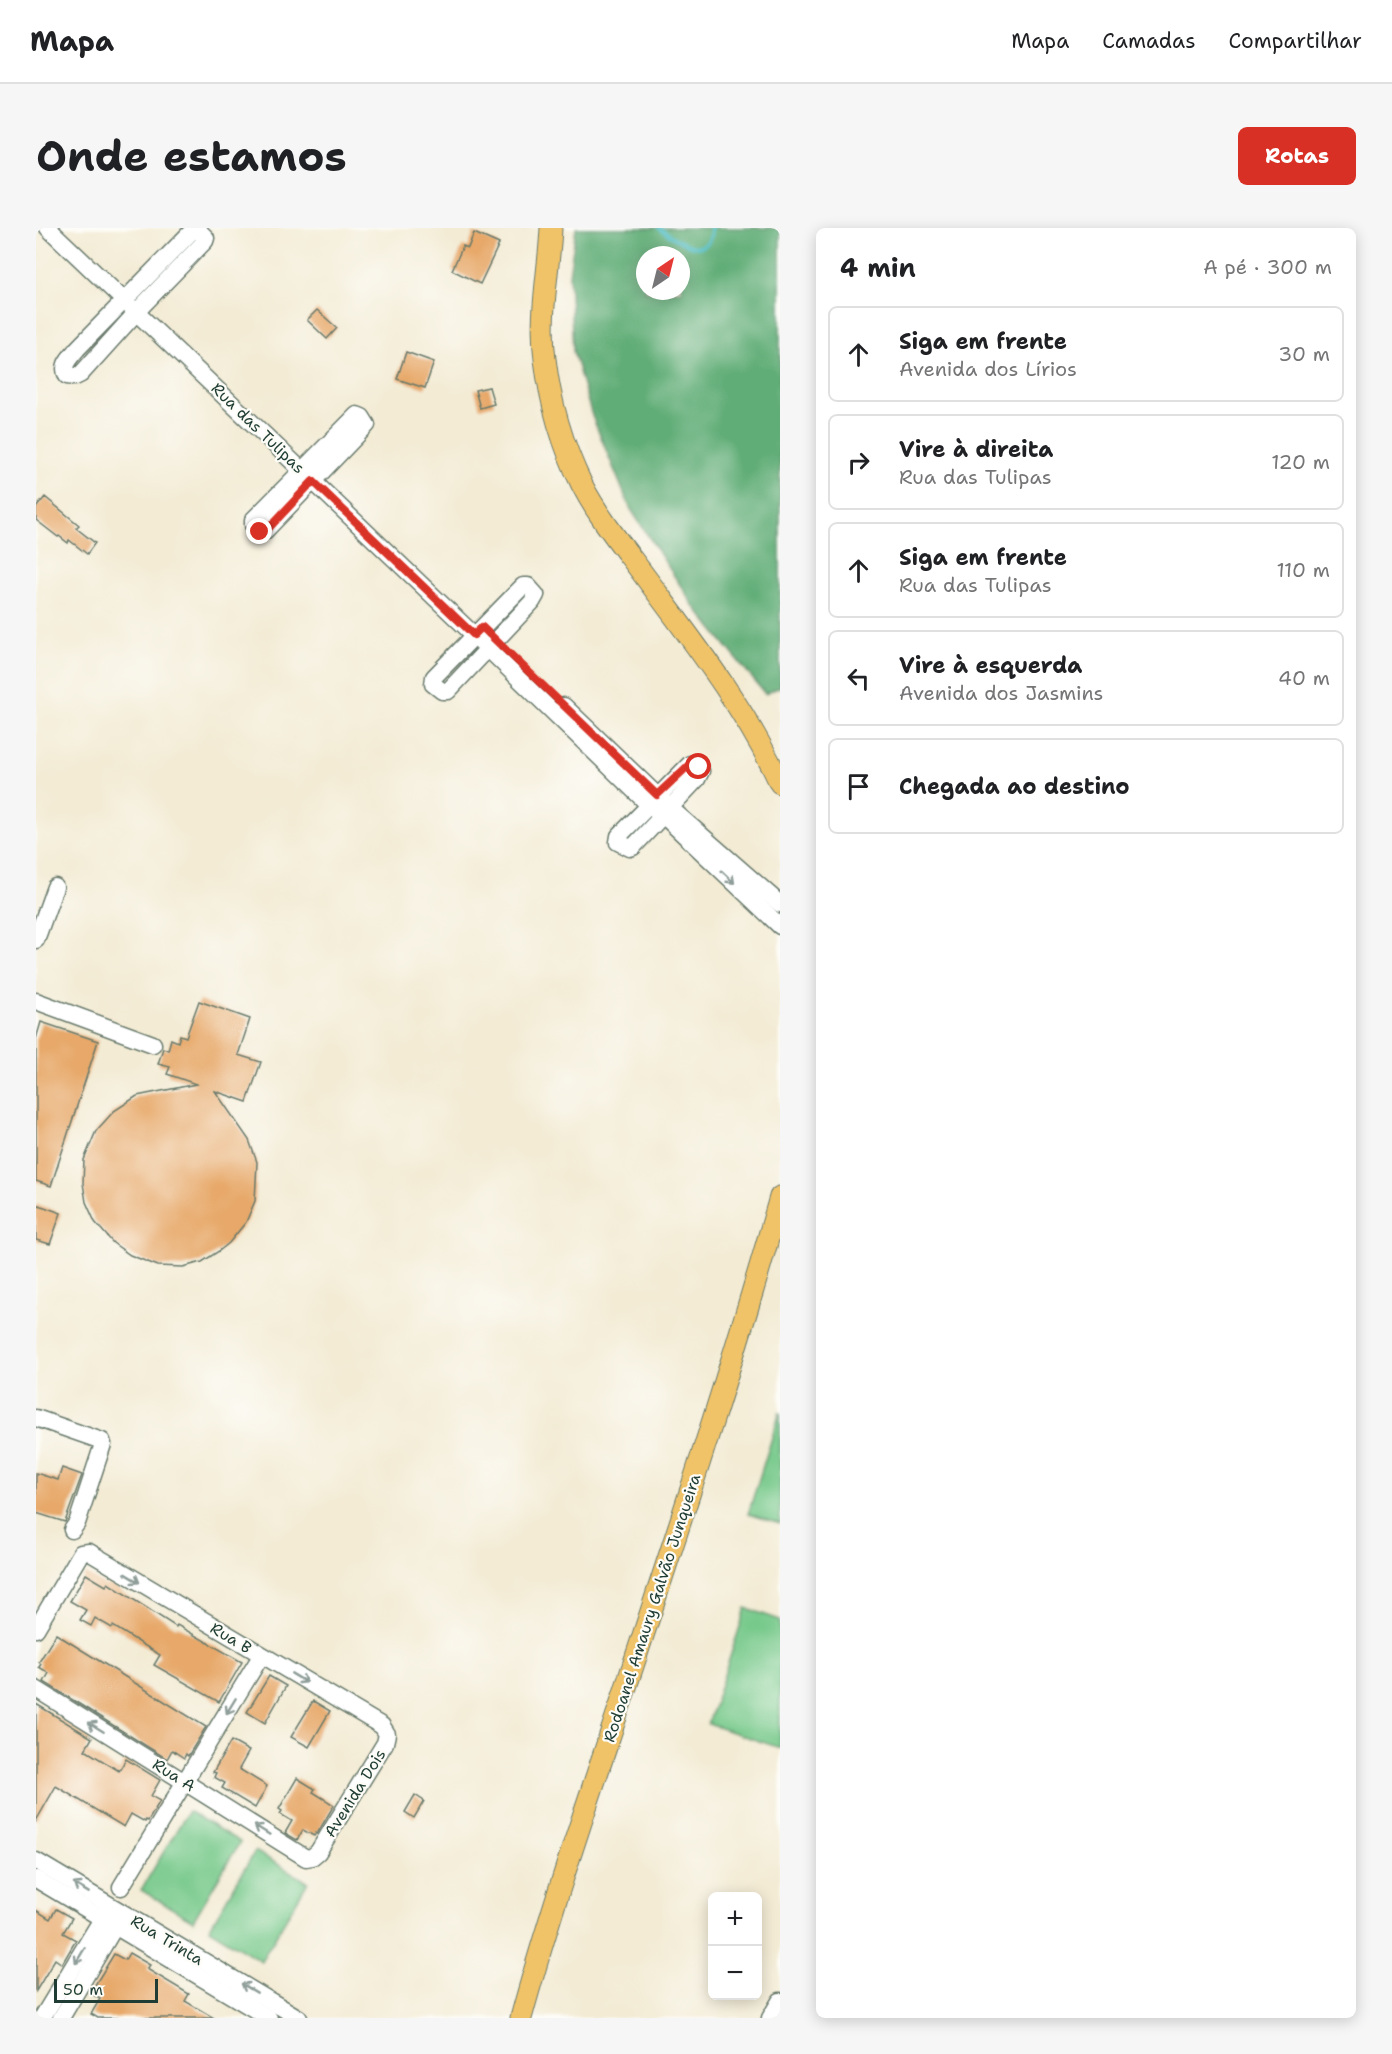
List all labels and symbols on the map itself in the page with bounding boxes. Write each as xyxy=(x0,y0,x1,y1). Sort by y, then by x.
north arrow xyxy=(636,246,690,300)
street label: Rua das Tulipas xyxy=(207,378,309,478)
route end xyxy=(246,518,272,544)
route start xyxy=(685,753,711,779)
one-way arrow xyxy=(721,870,736,884)
street label: Rodoanel Amaury Galvão Junqueira xyxy=(599,1471,705,1745)
one-way arrow xyxy=(123,1573,140,1585)
street label: Rua B xyxy=(206,1618,256,1658)
one-way arrow xyxy=(290,1673,307,1685)
one-way arrow xyxy=(224,1697,236,1714)
one-way arrow xyxy=(88,1720,105,1732)
street label: Avenida Dois xyxy=(320,1745,390,1841)
street label: Rua A xyxy=(149,1754,199,1796)
one-way arrow xyxy=(254,1824,271,1836)
one-way arrow xyxy=(73,1882,90,1894)
street label: Rua Trinta xyxy=(127,1910,207,1970)
one-way arrow xyxy=(73,1947,85,1964)
scale bar xyxy=(54,1976,158,2004)
one-way arrow xyxy=(241,1982,258,1994)

